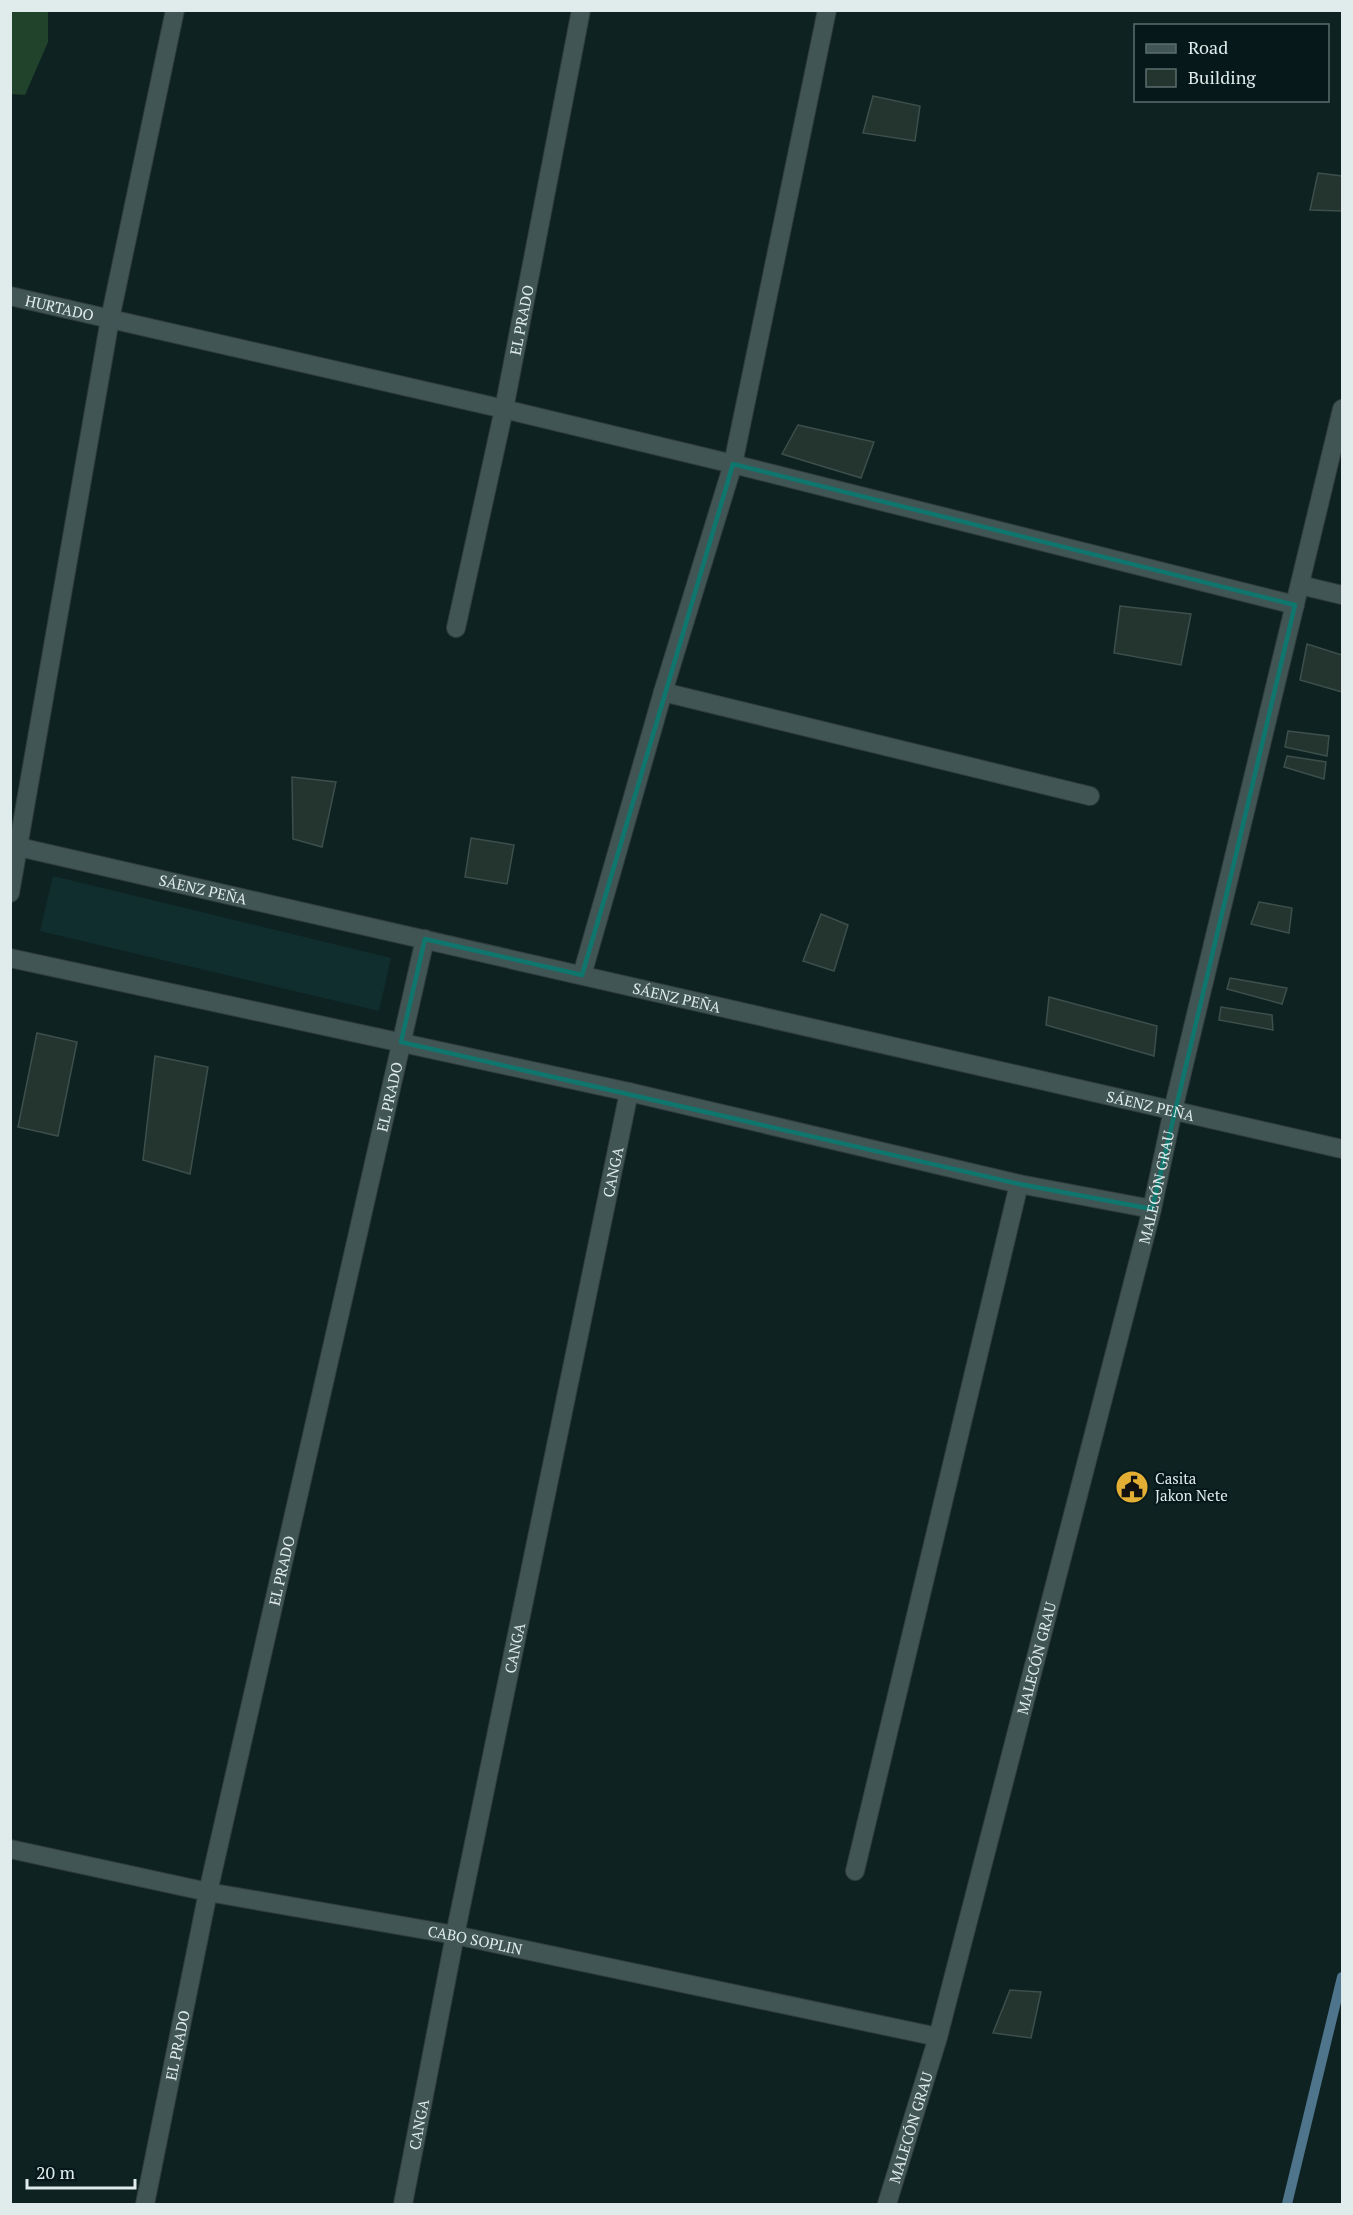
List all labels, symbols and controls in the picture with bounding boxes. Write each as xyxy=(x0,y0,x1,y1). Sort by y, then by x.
legend xyxy=(1134,24,1329,102)
text: Road xyxy=(1188,35,1228,59)
text: Building xyxy=(1188,65,1256,89)
street label: EL PRADO xyxy=(505,283,538,357)
street label: HURTADO xyxy=(23,290,96,325)
street label: SÁENZ PEÑA xyxy=(157,869,250,909)
street label: SÁENZ PEÑA xyxy=(631,977,724,1017)
street label: EL PRADO xyxy=(371,1060,407,1134)
street label: SÁENZ PEÑA xyxy=(1105,1086,1197,1125)
street label: MALECÓN GRAU xyxy=(1133,1129,1178,1246)
street label: CANGA xyxy=(598,1144,628,1199)
place label: Casita Jakon Nete xyxy=(1155,1468,1228,1505)
public building icon: Casita Jakon Nete xyxy=(1114,1469,1150,1505)
street label: EL PRADO xyxy=(264,1534,299,1607)
street label: MALECÓN GRAU xyxy=(1012,1600,1060,1717)
street label: CANGA xyxy=(499,1620,529,1675)
street label: CABO SOPLIN xyxy=(426,1920,524,1959)
street label: EL PRADO xyxy=(160,2008,194,2082)
street label: MALECÓN GRAU xyxy=(884,2069,937,2186)
street label: CANGA xyxy=(404,2097,433,2151)
scale bar xyxy=(27,2152,135,2190)
text: 20 m xyxy=(36,2160,76,2184)

